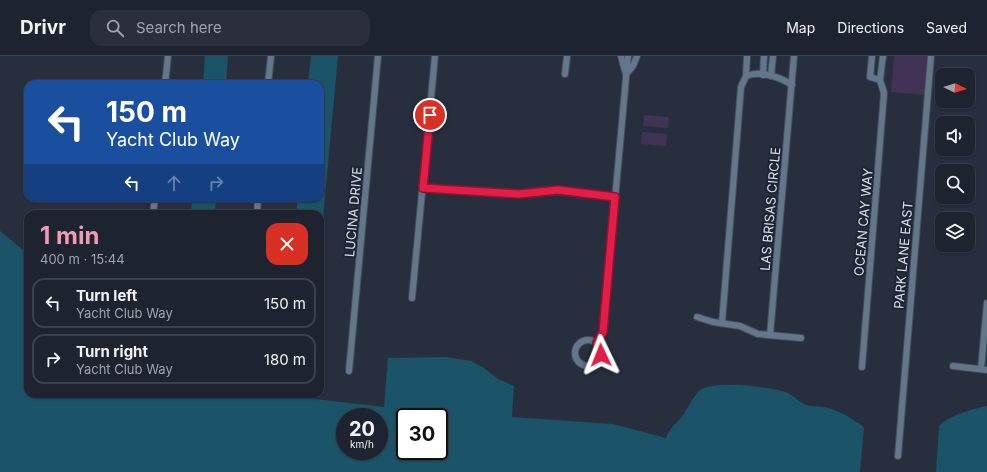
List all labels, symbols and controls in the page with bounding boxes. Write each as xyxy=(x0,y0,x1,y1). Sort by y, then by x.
search box xyxy=(90,10,370,46)
text: Drivr xyxy=(20,16,66,39)
icon: search xyxy=(104,17,126,39)
text: Search here xyxy=(136,18,222,37)
text: Map xyxy=(786,19,815,36)
text: Directions xyxy=(837,19,904,36)
text: Saved xyxy=(926,19,967,36)
north arrow xyxy=(935,68,975,108)
map controls xyxy=(935,68,975,252)
text: 150 m xyxy=(106,95,187,129)
icon: left xyxy=(40,96,92,148)
pin xyxy=(413,98,447,132)
icon: arrive xyxy=(419,104,441,126)
button: sound xyxy=(935,116,975,156)
text: Yacht Club Way xyxy=(106,129,240,150)
street label: LAS BRISAS CIRCLE xyxy=(757,147,783,271)
button: search xyxy=(935,164,975,204)
street label: LUCINA DRIVE xyxy=(341,166,365,258)
street label: OCEAN CAY WAY xyxy=(850,167,876,277)
icon: left xyxy=(121,172,143,194)
icon: ahead xyxy=(163,172,185,194)
icon: right xyxy=(205,172,227,194)
street label: PARK LANE EAST xyxy=(890,200,916,310)
button: layers xyxy=(935,212,975,252)
text: 1 min xyxy=(40,221,99,250)
button: close xyxy=(266,223,308,265)
text: 400 m · 15:44 xyxy=(40,251,125,267)
text: Turn left xyxy=(76,286,137,305)
icon: left xyxy=(42,292,64,314)
text: 150 m xyxy=(264,294,306,313)
text: Yacht Club Way xyxy=(76,305,173,321)
position arrow xyxy=(580,334,622,376)
text: Turn right xyxy=(76,342,148,361)
icon: right xyxy=(42,348,64,370)
text: 180 m xyxy=(264,350,306,369)
text: Yacht Club Way xyxy=(76,361,173,377)
speed limit sign: 30 xyxy=(396,408,448,460)
text: 20 xyxy=(349,417,375,441)
text: km/h xyxy=(350,438,374,450)

